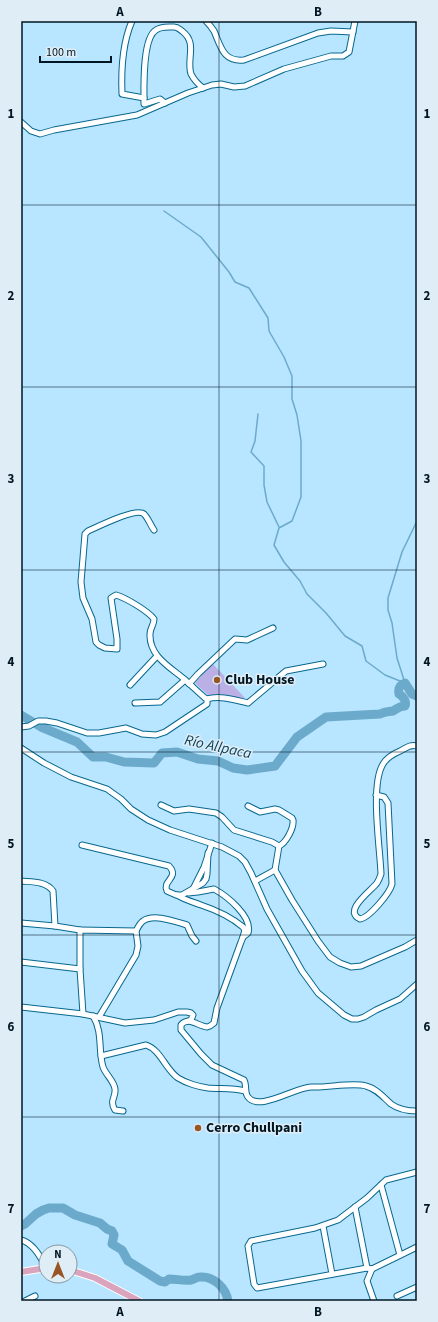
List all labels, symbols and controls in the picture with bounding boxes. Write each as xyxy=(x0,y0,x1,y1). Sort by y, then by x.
text: A xyxy=(115,3,124,21)
text: B xyxy=(314,3,322,21)
scale bar xyxy=(40,38,111,64)
text: 100 m xyxy=(46,44,76,61)
text: 1 xyxy=(8,105,15,123)
text: 1 xyxy=(424,105,431,123)
text: 2 xyxy=(8,287,15,305)
text: 2 xyxy=(424,287,431,305)
text: 3 xyxy=(8,470,15,488)
text: 3 xyxy=(424,470,431,488)
text: 4 xyxy=(8,653,15,671)
text: 4 xyxy=(424,653,431,671)
place label: Club House xyxy=(225,670,295,690)
marker: Club House xyxy=(212,675,222,685)
water label: Río Allpaca xyxy=(182,730,254,764)
text: 5 xyxy=(8,835,15,853)
text: 5 xyxy=(424,835,431,853)
text: 6 xyxy=(8,1018,15,1036)
text: 6 xyxy=(424,1018,431,1036)
place label: Cerro Chullpani xyxy=(206,1118,302,1138)
marker: Cerro Chullpani xyxy=(193,1123,203,1133)
text: 7 xyxy=(8,1200,15,1218)
text: 7 xyxy=(424,1200,431,1218)
north arrow xyxy=(38,1244,78,1284)
text: N xyxy=(54,1247,62,1262)
text: A xyxy=(115,1303,124,1321)
text: B xyxy=(314,1303,322,1321)

